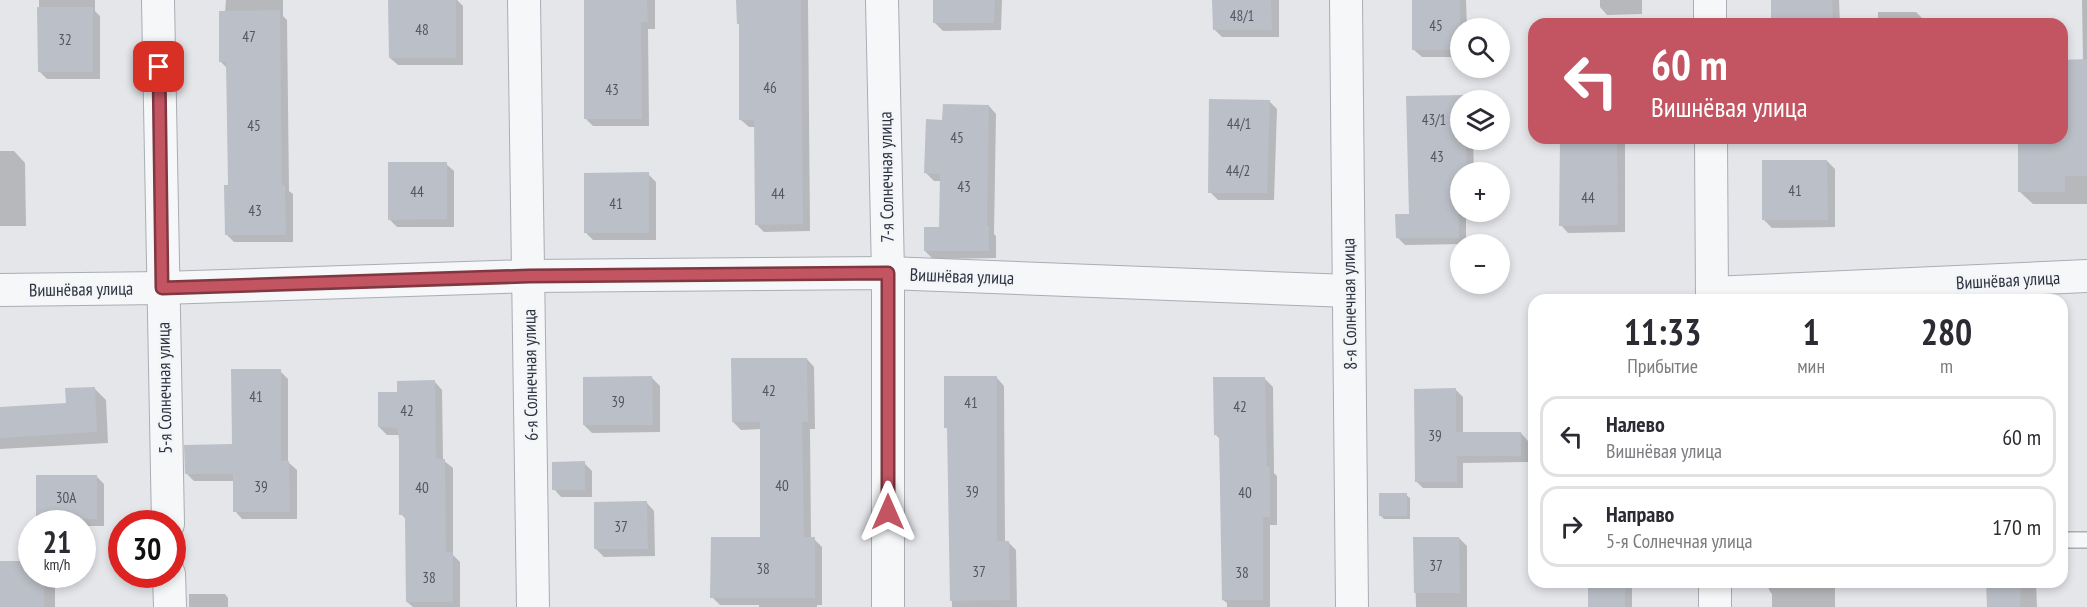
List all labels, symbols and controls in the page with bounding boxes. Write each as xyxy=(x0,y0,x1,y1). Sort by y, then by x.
house number: 48/1 xyxy=(1230,6,1254,25)
house number: 45 xyxy=(1429,16,1443,35)
map controls xyxy=(1450,18,1510,294)
button: search xyxy=(1450,18,1510,78)
house number: 48 xyxy=(415,20,429,39)
house number: 47 xyxy=(242,27,256,46)
house number: 32 xyxy=(58,30,72,49)
text: 60 m xyxy=(1651,37,1728,92)
pin xyxy=(133,41,184,92)
icon: left xyxy=(1552,42,1630,120)
icon: arrive xyxy=(142,50,175,83)
house number: 46 xyxy=(763,78,777,97)
house number: 43 xyxy=(605,80,619,99)
button: layers xyxy=(1450,90,1510,150)
text: Вишнёвая улица xyxy=(1651,90,1808,124)
house number: 43/1 xyxy=(1422,110,1446,129)
street label: 7-я Солнечная улица xyxy=(873,111,899,243)
house number: 44/1 xyxy=(1227,114,1251,133)
house number: 45 xyxy=(247,116,261,135)
house number: 45 xyxy=(950,128,964,147)
house number: 43 xyxy=(1430,147,1444,166)
house number: 44/2 xyxy=(1226,161,1250,180)
button: + xyxy=(1450,162,1510,222)
house number: 43 xyxy=(957,177,971,196)
house number: 41 xyxy=(1788,181,1802,200)
house number: 44 xyxy=(410,182,424,201)
house number: 44 xyxy=(771,184,785,203)
house number: 44 xyxy=(1581,188,1595,207)
house number: 41 xyxy=(609,194,623,213)
house number: 43 xyxy=(248,201,262,220)
button: − xyxy=(1450,234,1510,294)
street label: 8-я Солнечная улица xyxy=(1336,238,1362,370)
street label: Вишнёвая улица xyxy=(909,263,1015,289)
street label: Вишнёвая улица xyxy=(1955,266,2061,294)
street label: Вишнёвая улица xyxy=(29,277,133,301)
text: 11:33 xyxy=(1624,308,1702,355)
text: 1 xyxy=(1803,308,1820,355)
text: 280 xyxy=(1921,308,1972,355)
street label: 6-я Солнечная улица xyxy=(517,309,543,441)
street label: 5-я Солнечная улица xyxy=(151,322,177,454)
text: Прибытие xyxy=(1627,353,1698,379)
text: мин xyxy=(1797,353,1825,379)
text: m xyxy=(1940,353,1953,379)
house number: 42 xyxy=(762,381,776,400)
house number: 41 xyxy=(249,387,263,406)
house number: 39 xyxy=(611,392,625,411)
house number: 41 xyxy=(964,393,978,412)
house number: 42 xyxy=(1233,397,1247,416)
house number: 42 xyxy=(400,401,414,420)
text: Налево xyxy=(1606,410,1665,438)
icon: left xyxy=(1555,420,1588,453)
text: 60 m xyxy=(2002,423,2041,451)
house number: 39 xyxy=(1428,426,1442,445)
text: Вишнёвая улица xyxy=(1606,438,1722,464)
house number: 40 xyxy=(775,476,789,495)
house number: 39 xyxy=(254,477,268,496)
house number: 40 xyxy=(415,478,429,497)
position arrow xyxy=(856,480,920,544)
house number: 39 xyxy=(965,482,979,501)
house number: 40 xyxy=(1238,483,1252,502)
house number: 30А xyxy=(56,488,77,507)
text: Направо xyxy=(1606,500,1674,528)
speed limit sign: 30 xyxy=(108,510,186,588)
icon: right xyxy=(1555,510,1588,543)
text: 170 m xyxy=(1992,513,2041,541)
house number: 37 xyxy=(614,517,628,536)
text: 21 xyxy=(43,522,71,561)
text: 5-я Солнечная улица xyxy=(1606,528,1753,554)
text: km/h xyxy=(44,555,70,574)
house number: 37 xyxy=(1429,556,1443,575)
house number: 38 xyxy=(756,559,770,578)
house number: 37 xyxy=(972,562,986,581)
house number: 38 xyxy=(1235,563,1249,582)
house number: 38 xyxy=(422,568,436,587)

